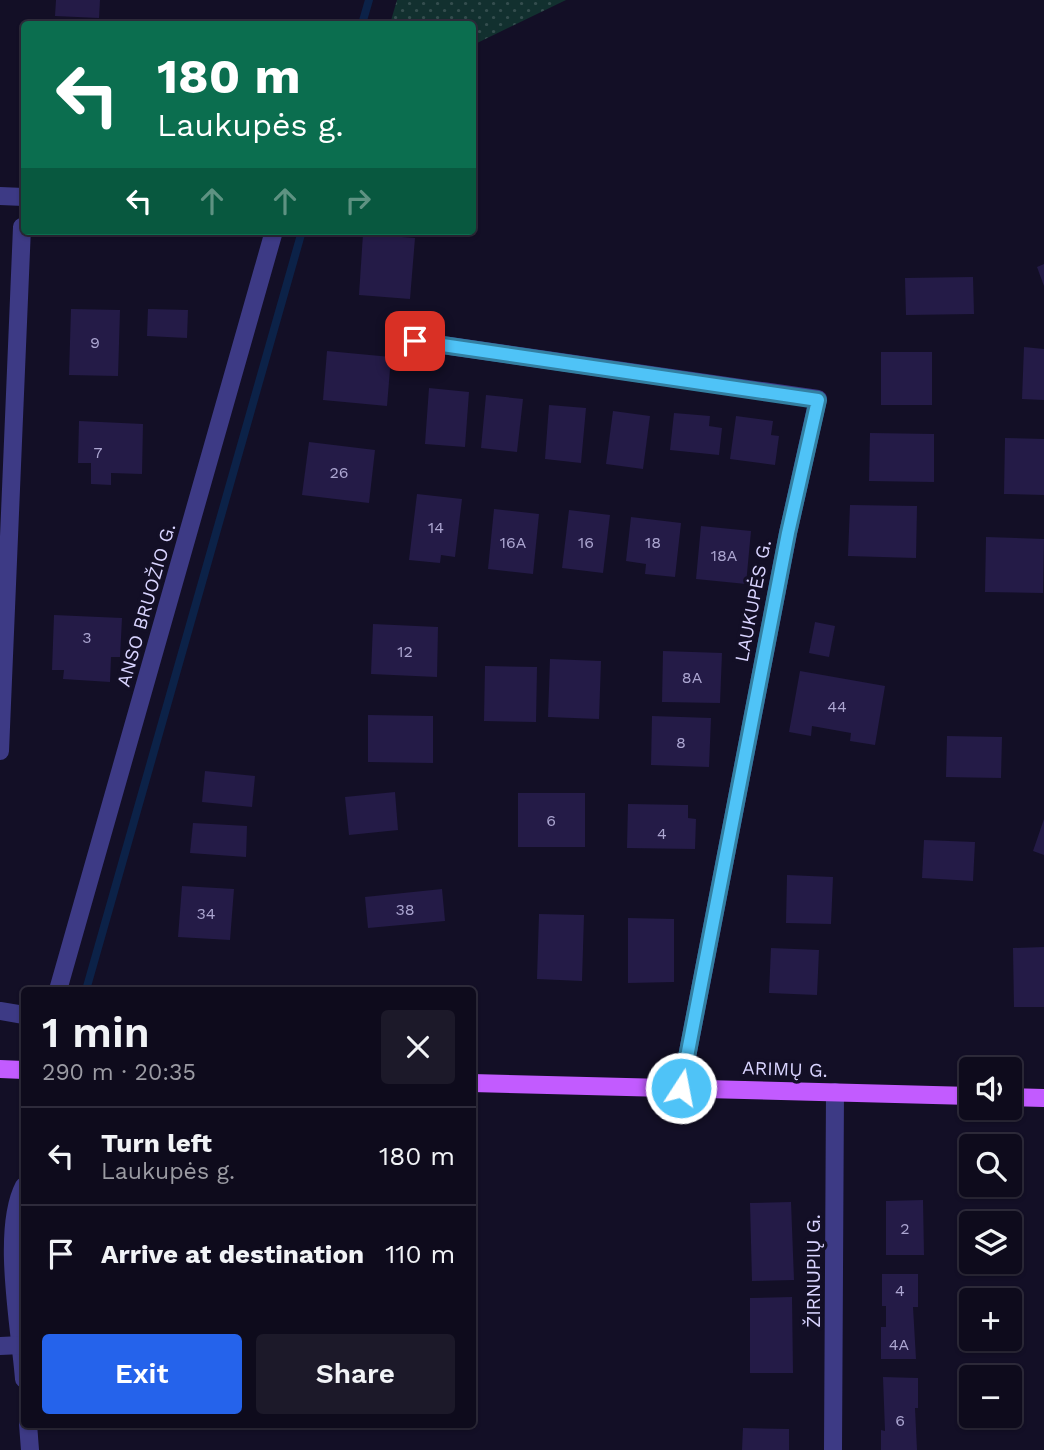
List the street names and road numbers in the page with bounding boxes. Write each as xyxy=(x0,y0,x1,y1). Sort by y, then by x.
street label: ANSO BRUOŽIO G. xyxy=(112,521,180,689)
street label: LAUKUPĖS G. xyxy=(730,538,776,664)
street label: ARIMŲ G. xyxy=(742,1056,828,1082)
street label: ŽIRNUPIŲ G. xyxy=(802,1214,825,1328)

